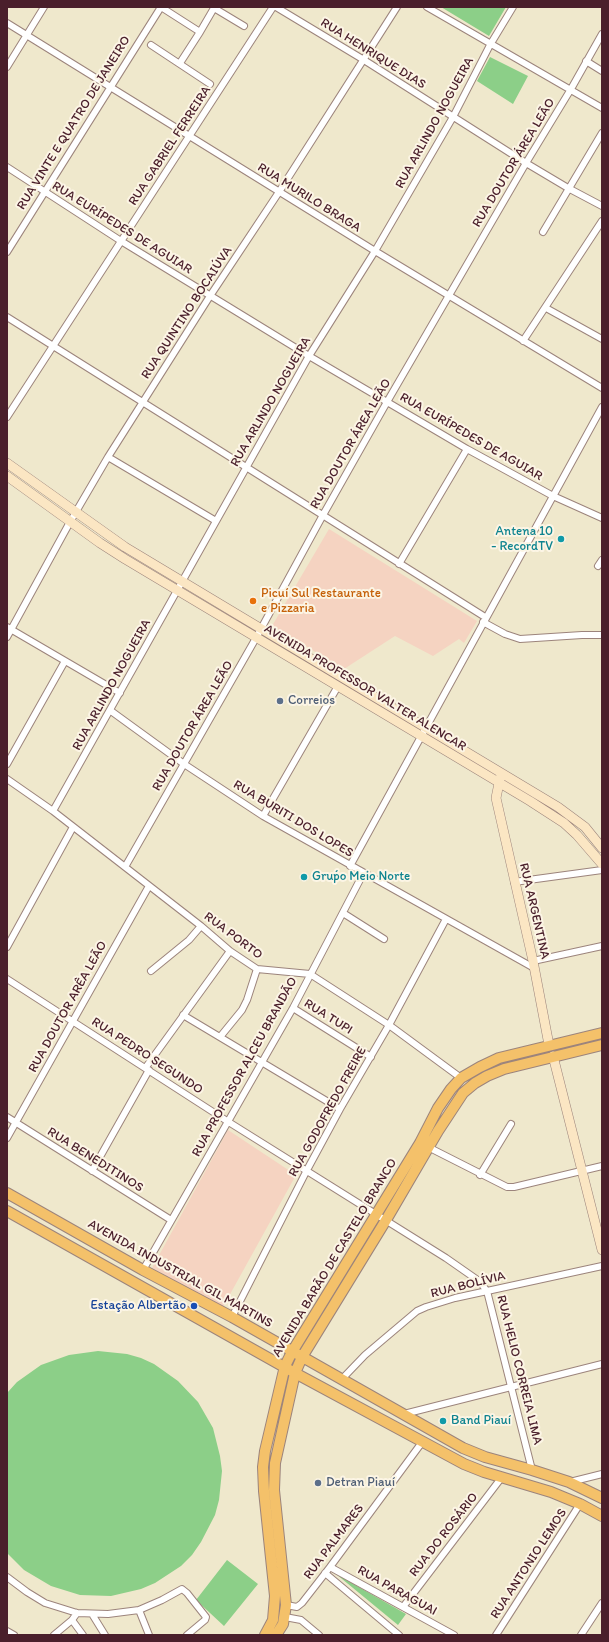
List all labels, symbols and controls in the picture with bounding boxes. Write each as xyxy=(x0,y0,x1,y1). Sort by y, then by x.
street label: RUA HENRIQUE DIAS xyxy=(317,15,429,93)
street label: RUA VINTE E QUATRO DE JANEIRO xyxy=(14,33,134,213)
street label: RUA ARLINDO NOGUEIRA xyxy=(392,55,478,191)
street label: RUA GABRIEL FERREIRA xyxy=(125,83,215,209)
street label: RUA DOUTOR ÁREA LEÃO xyxy=(469,96,559,230)
street label: RUA MURILO BRAGA xyxy=(254,160,364,236)
street label: RUA EURÍPEDES DE AGUIAR xyxy=(49,178,195,278)
street label: RUA QUINTINO BOCAIÚVA xyxy=(138,244,236,382)
street label: RUA ARLINDO NOGUEIRA xyxy=(227,334,315,470)
street label: RUA DOUTOR ÁREA LEÃO xyxy=(307,376,395,512)
street label: RUA EURÍPEDES DE AGUIAR xyxy=(397,390,545,484)
place label: Antena 10 - RecordTV xyxy=(491,524,553,555)
marker: Antena 10 - RecordTV xyxy=(556,534,566,544)
place label: Picuí Sul Restaurante e Pizzaria xyxy=(261,586,381,617)
marker: Picuí Sul Restaurante e Pizzaria xyxy=(248,596,258,606)
street label: RUA ARLINDO NOGUEIRA xyxy=(69,617,155,753)
street label: AVENIDA PROFESSOR VALTER ALENCAR xyxy=(261,621,469,755)
street label: RUA DOUTOR ÁREA LEÃO xyxy=(149,658,237,794)
place label: Correios xyxy=(288,693,335,709)
marker: Correios xyxy=(275,696,285,706)
street label: RUA BURITI DOS LOPES xyxy=(230,777,356,861)
street label: RUA ARGENTINA xyxy=(515,861,553,961)
place label: Gruṕo Meio Norte xyxy=(312,869,410,885)
marker: Gruṕo Meio Norte xyxy=(299,872,309,882)
street label: RUA PORTO xyxy=(201,909,265,963)
street label: RUA DOUTOR ARÊA LEÃO xyxy=(25,938,111,1076)
street label: RUA PROFESSOR ALCEU BRANDÃO xyxy=(189,974,301,1160)
street label: RUA TUPI xyxy=(301,996,355,1038)
street label: RUA PEDRO SEGUNDO xyxy=(88,1014,206,1098)
street label: RUA GODOFREDO FREIRE xyxy=(286,1044,370,1180)
street label: RUA BENEDITINOS xyxy=(44,1124,146,1196)
street label: AVENIDA BARÃO DE CASTELO BRANCO xyxy=(269,1156,401,1360)
street label: AVENIDA INDUSTRIAL GIL MARTINS xyxy=(85,1217,275,1331)
street label: RUA BOLÍVIA xyxy=(429,1268,507,1302)
street label: RUA HELIO CORREIA LIMA xyxy=(493,1294,545,1446)
place label: Estação Albertão xyxy=(91,1298,186,1314)
marker: Estação Albertão xyxy=(189,1301,199,1311)
place label: Band Piauí xyxy=(451,1413,511,1429)
marker: Band Piauí xyxy=(438,1416,448,1426)
place label: Detran Piauí xyxy=(326,1475,395,1491)
marker: Detran Piauí xyxy=(313,1478,323,1488)
street label: RUA DO ROSÁRIO xyxy=(406,1490,482,1580)
street label: RUA PALMARES xyxy=(301,1501,367,1583)
street label: RUA ANTONIO LEMOS xyxy=(487,1506,571,1622)
street label: RUA PARAGUAI xyxy=(354,1563,440,1619)

